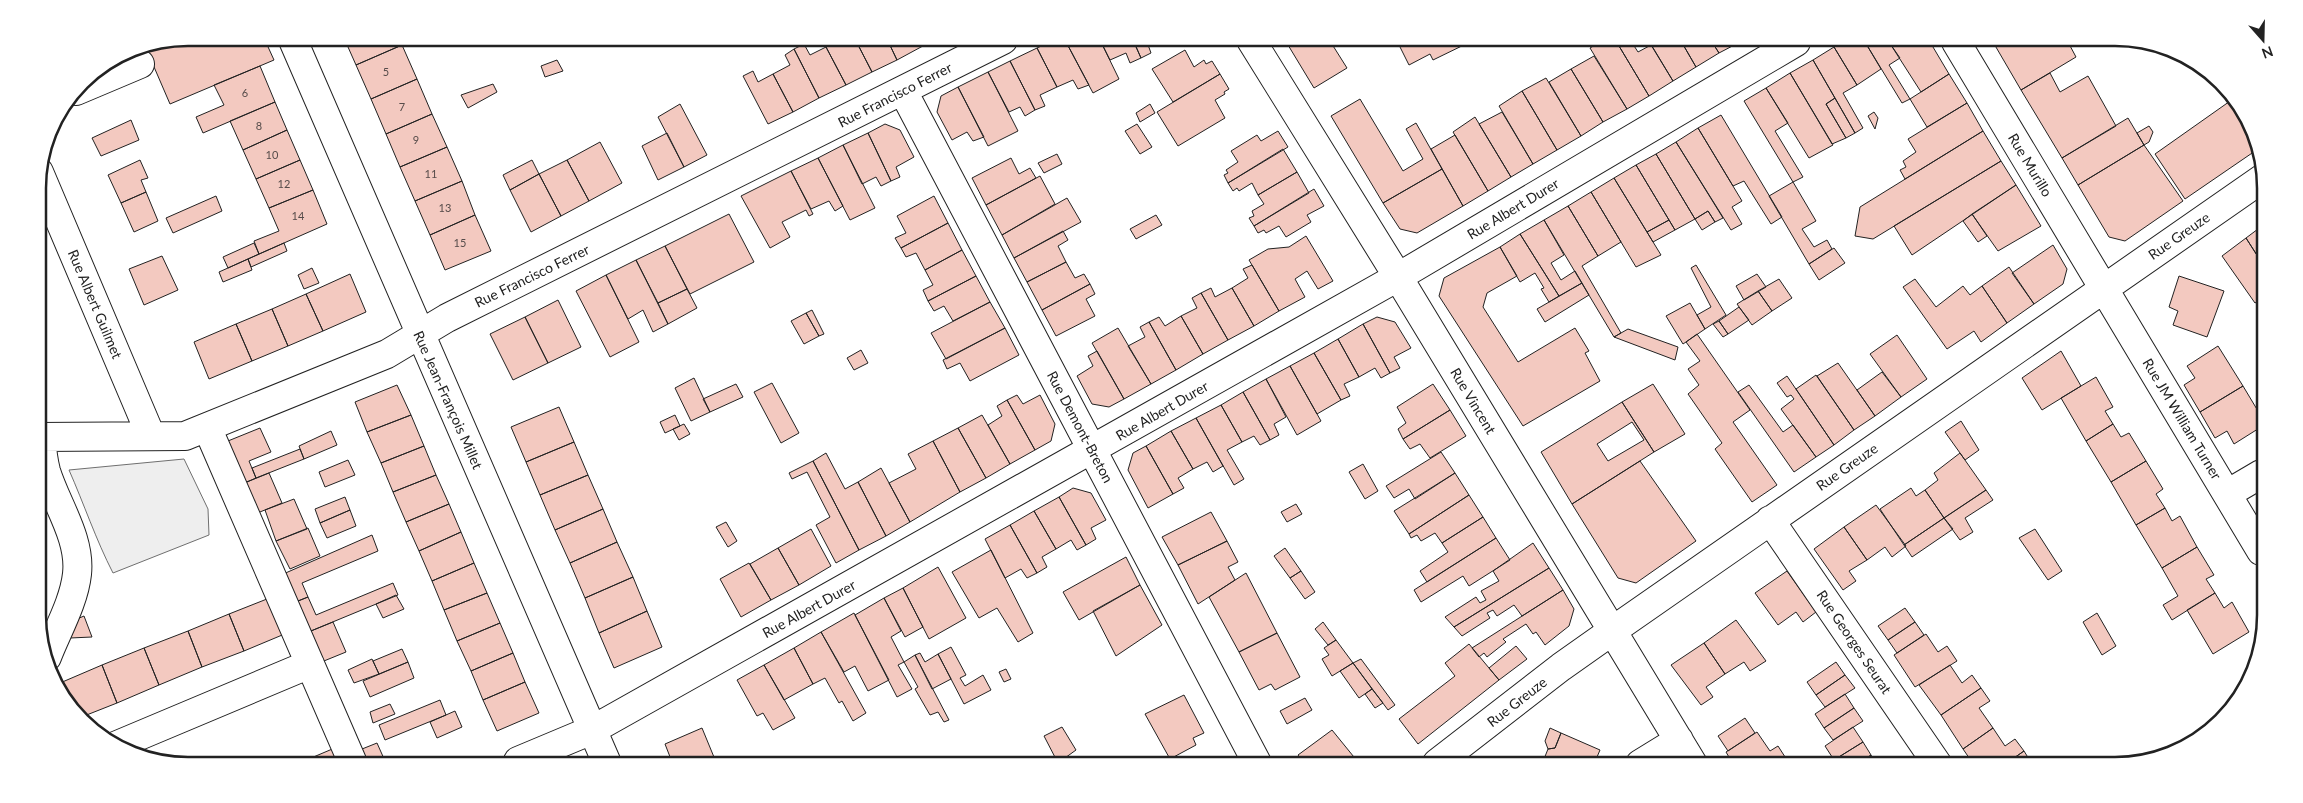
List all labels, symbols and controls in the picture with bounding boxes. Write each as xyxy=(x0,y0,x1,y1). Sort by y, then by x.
north arrow xyxy=(2238,15,2288,65)
text: N xyxy=(2260,43,2276,63)
street label: Rue Francisco Ferrer xyxy=(835,58,955,131)
house number: 5 xyxy=(383,65,389,78)
house number: 6 xyxy=(242,86,248,99)
house number: 7 xyxy=(399,100,405,113)
house number: 8 xyxy=(256,119,262,132)
street label: Rue Murillo xyxy=(2005,130,2056,200)
house number: 9 xyxy=(413,133,419,146)
house number: 10 xyxy=(266,148,279,161)
house number: 11 xyxy=(425,167,437,180)
street label: Rue Albert Durer xyxy=(1464,174,1562,243)
house number: 12 xyxy=(278,177,290,190)
house number: 13 xyxy=(439,201,451,214)
street label: Rue Greuze xyxy=(2145,208,2213,263)
house number: 14 xyxy=(292,209,305,222)
house number: 15 xyxy=(454,236,466,249)
street label: Rue Francisco Ferrer xyxy=(472,240,592,311)
street label: Rue Albert Guilmet xyxy=(65,247,126,361)
street label: Rue Jean-François Millet xyxy=(410,328,487,472)
street label: Rue JM William Turner xyxy=(2139,355,2225,483)
street label: Rue Vincent xyxy=(1447,365,1500,437)
street label: Rue Demont-Breton xyxy=(1044,368,1117,486)
street label: Rue Albert Durer xyxy=(1112,377,1211,444)
street label: Rue Greuze xyxy=(1813,439,1881,494)
street label: Rue Albert Durer xyxy=(759,576,858,641)
street label: Rue Georges Seurat xyxy=(1813,587,1895,697)
street label: Rue Greuze xyxy=(1483,673,1550,730)

